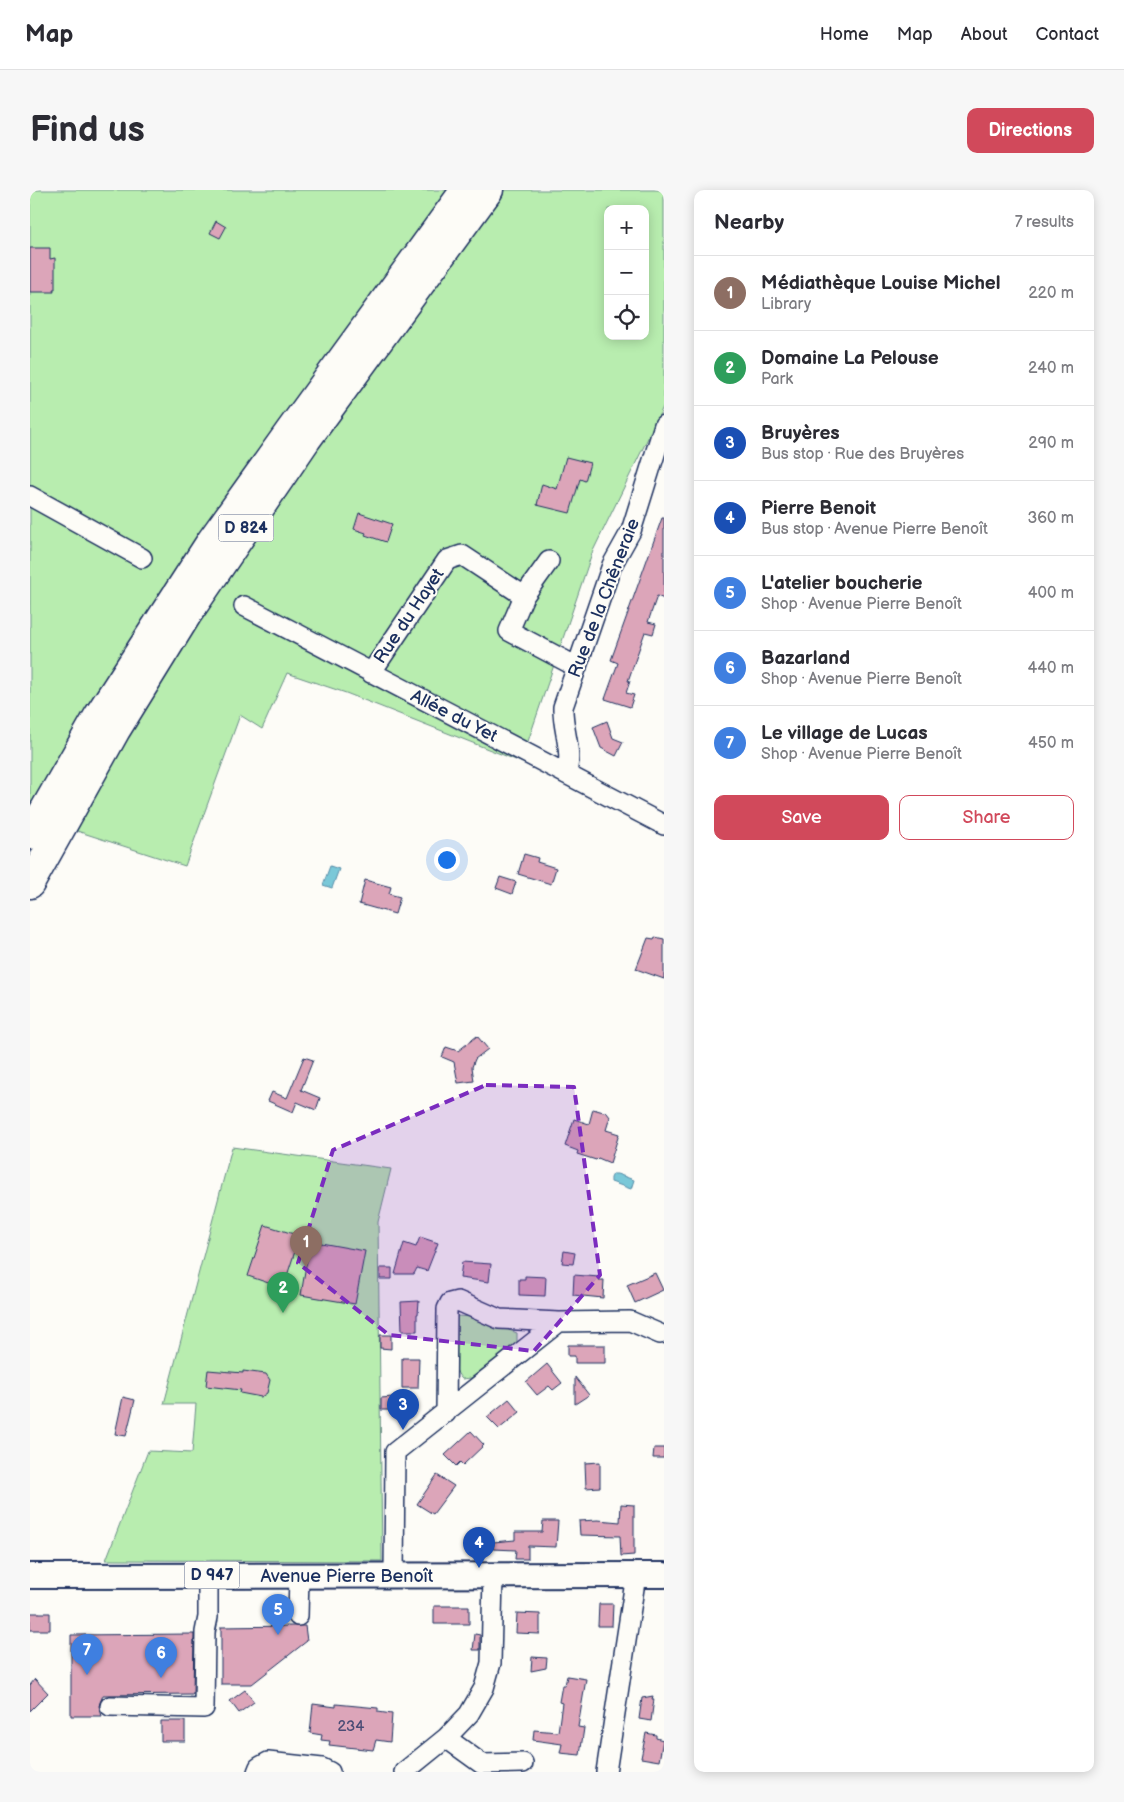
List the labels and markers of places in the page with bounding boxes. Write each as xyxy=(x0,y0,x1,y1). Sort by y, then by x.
pin: 1 xyxy=(290,1226,322,1267)
pin: 2 xyxy=(267,1272,299,1313)
pin: 3 xyxy=(387,1389,419,1430)
pin: 4 xyxy=(463,1527,495,1568)
pin: 5 xyxy=(262,1594,294,1635)
pin: 7 xyxy=(71,1634,103,1675)
pin: 6 xyxy=(145,1637,177,1678)

